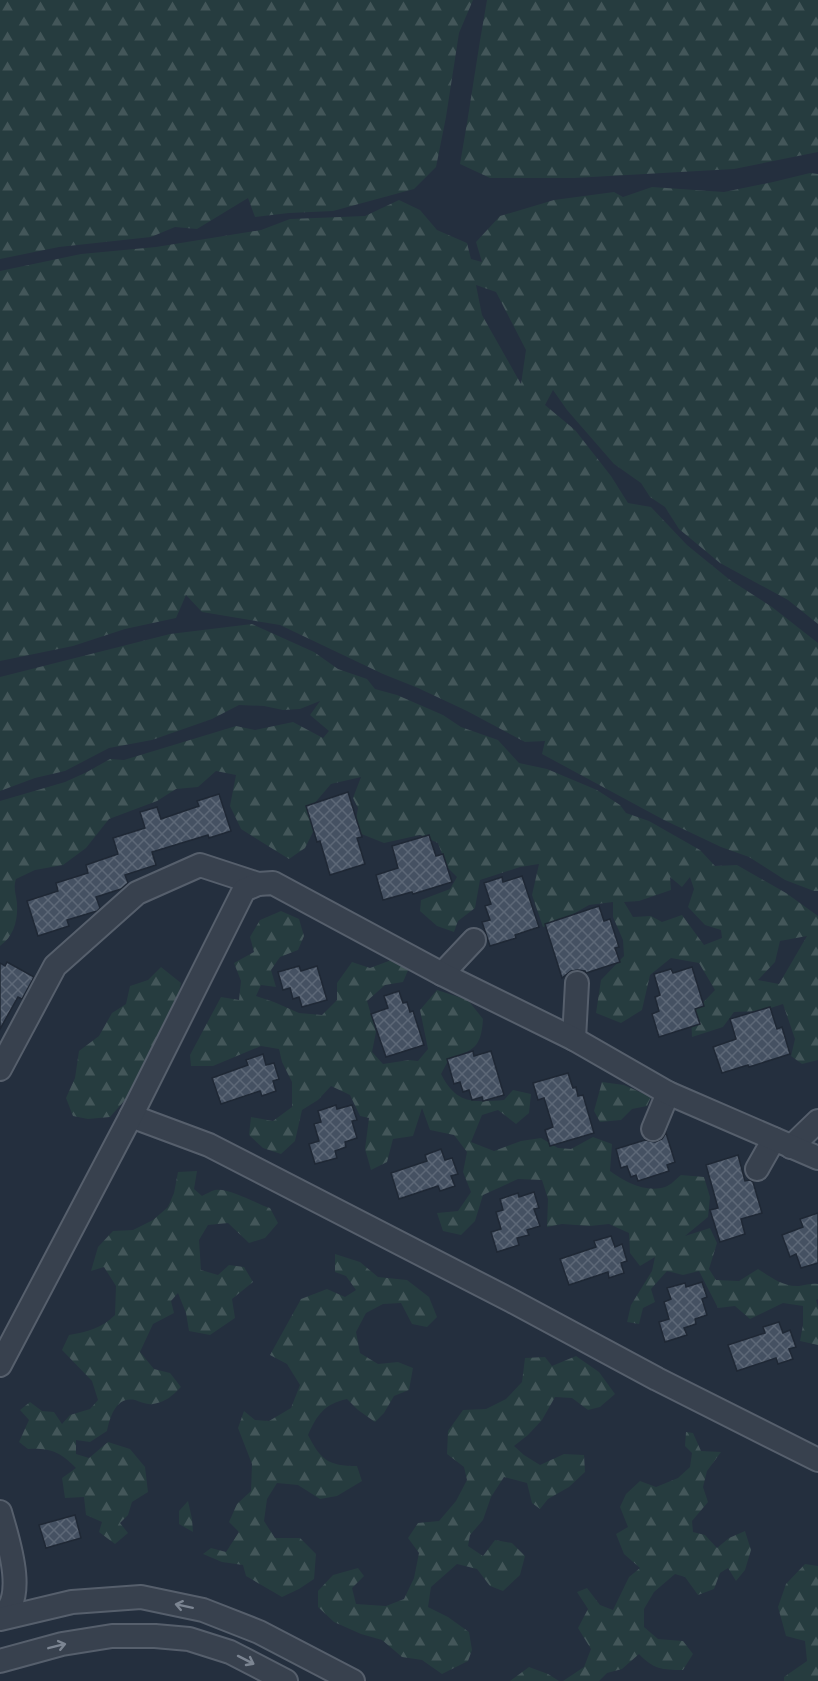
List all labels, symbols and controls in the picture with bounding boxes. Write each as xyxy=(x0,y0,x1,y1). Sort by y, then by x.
one-way arrow xyxy=(175,1600,194,1611)
one-way arrow xyxy=(47,1639,66,1651)
one-way arrow xyxy=(237,1655,255,1667)

